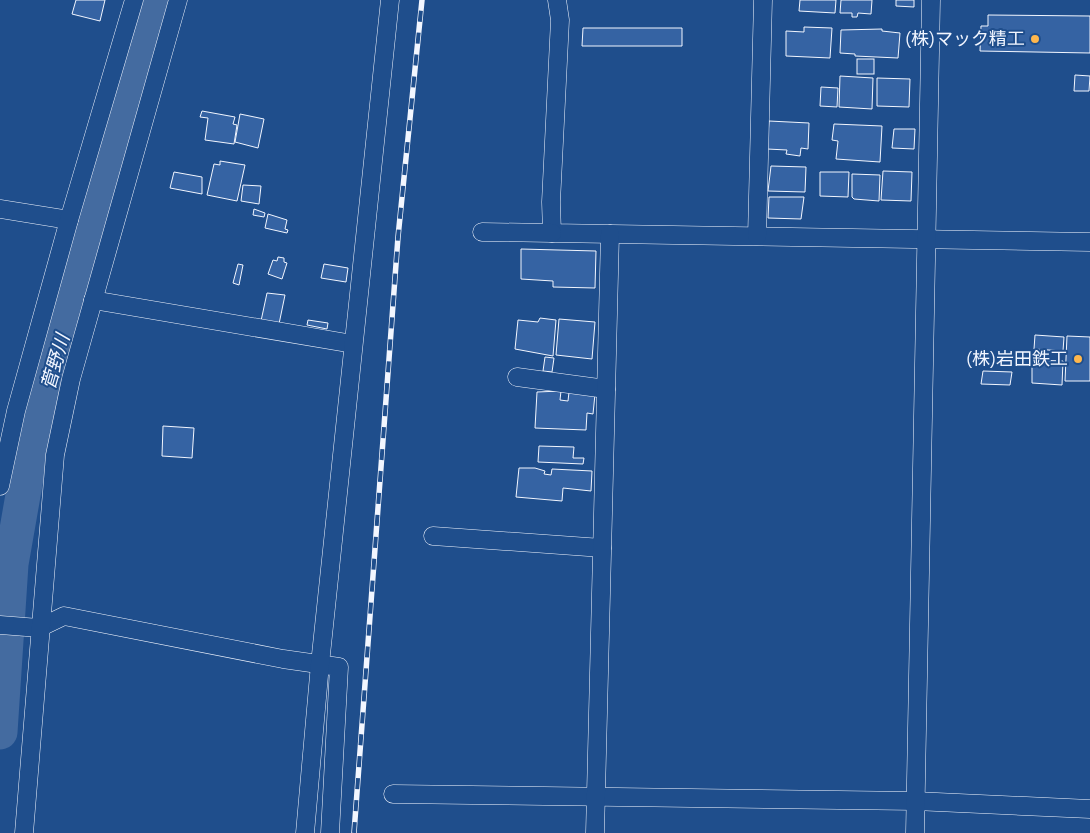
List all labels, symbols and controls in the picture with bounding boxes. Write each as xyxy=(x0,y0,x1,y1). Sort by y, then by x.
place label: (株)マック精工 xyxy=(905,27,1025,50)
marker: (株)マック精工 xyxy=(1029,33,1041,45)
water label: 菅野川 xyxy=(36,329,75,393)
place label: (株)岩田鉄工 xyxy=(966,347,1068,370)
marker: (株)岩田鉄工 xyxy=(1072,353,1084,365)

